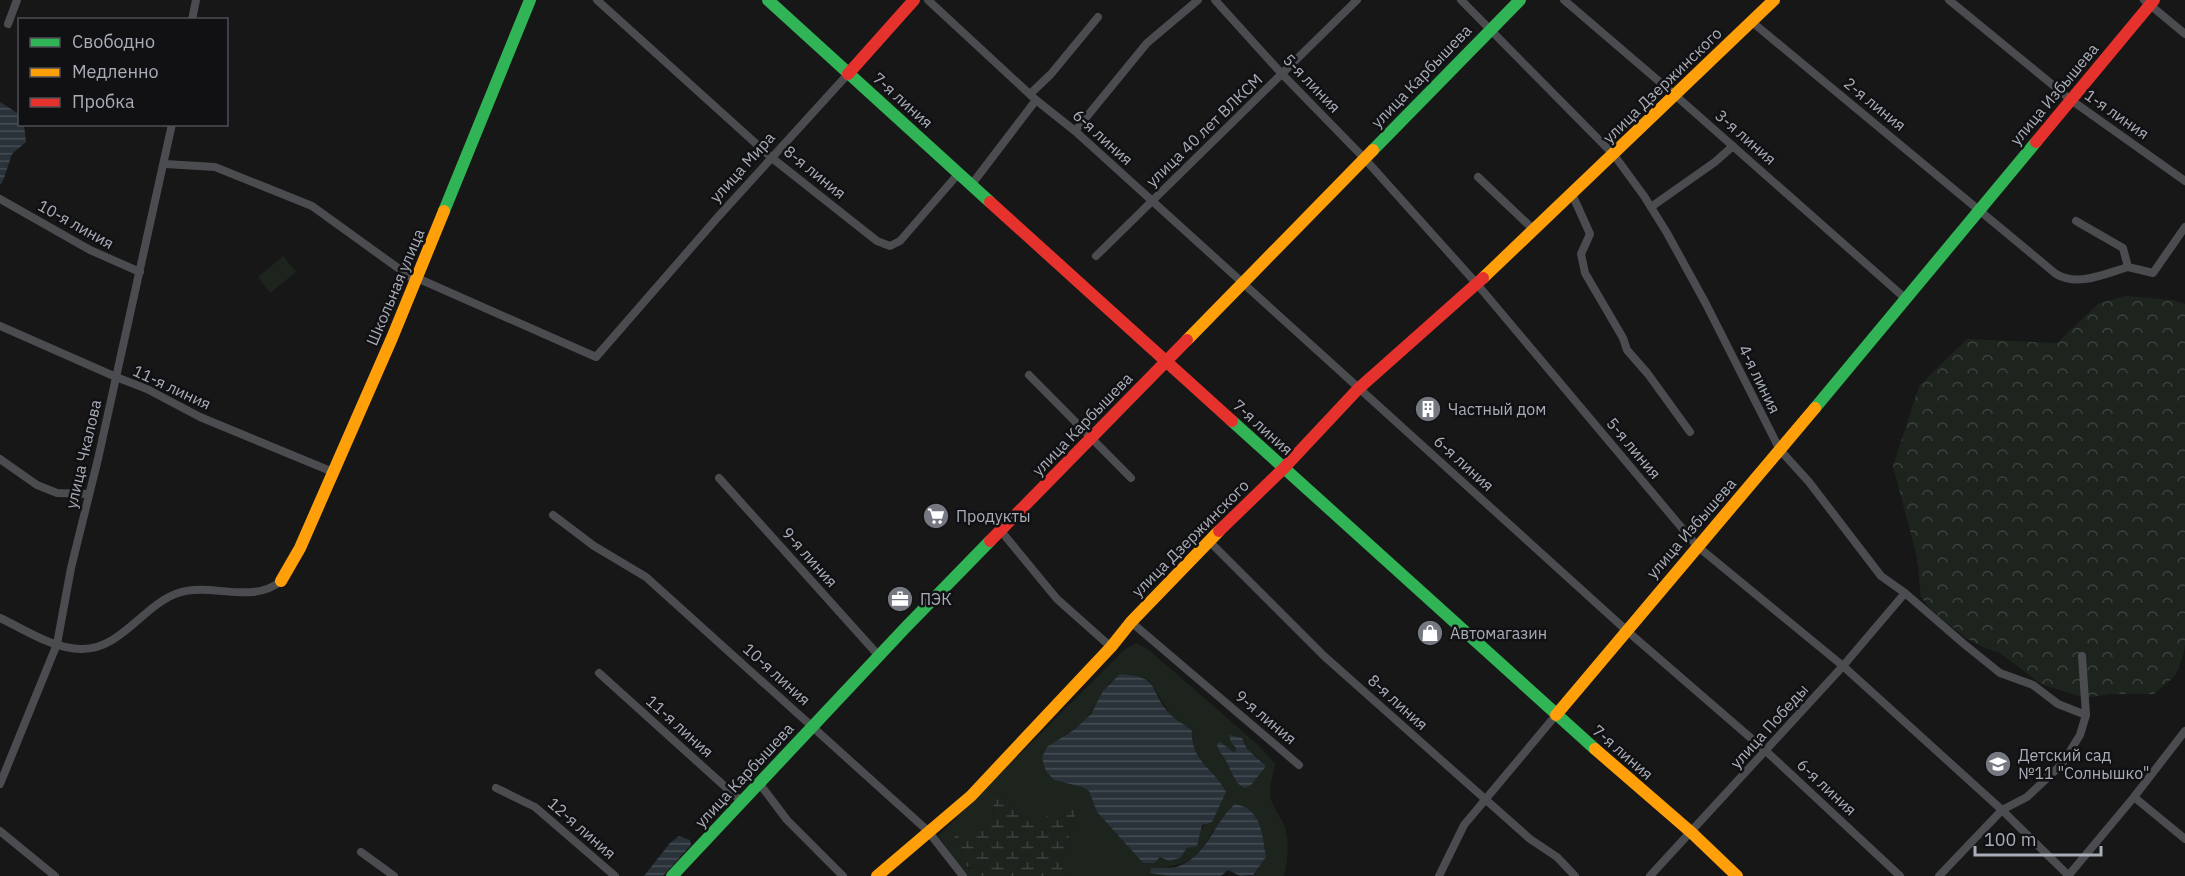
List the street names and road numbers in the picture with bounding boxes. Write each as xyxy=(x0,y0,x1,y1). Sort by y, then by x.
street label: улица Карбышева xyxy=(1367,20,1476,132)
street label: улица Дзержинского xyxy=(1598,23,1726,147)
street label: улица Избышева xyxy=(2006,39,2103,149)
street label: 5-я линия xyxy=(1279,49,1345,117)
street label: 7-я линия xyxy=(869,68,937,132)
street label: улица 40 лет ВЛКСМ xyxy=(1142,69,1266,191)
street label: 2-я линия xyxy=(1840,73,1910,135)
street label: 1-я линия xyxy=(2081,85,2153,143)
street label: 6-я линия xyxy=(1069,105,1137,169)
street label: 3-я линия xyxy=(1711,105,1781,169)
street label: улица Мира xyxy=(705,127,779,207)
street label: 8-я линия xyxy=(780,141,850,203)
street label: 10-я линия xyxy=(35,195,117,253)
street label: Школьная улица xyxy=(361,225,429,348)
street label: 4-я линия xyxy=(1735,341,1785,417)
street label: 11-я линия xyxy=(130,360,214,414)
street label: улица Карбышева xyxy=(1028,368,1137,480)
street label: 7-я линия xyxy=(1229,395,1297,459)
street label: улица Чкалова xyxy=(61,397,105,510)
street label: 5-я линия xyxy=(1603,413,1665,483)
street label: 6-я линия xyxy=(1430,431,1498,495)
street label: улица Избышева xyxy=(1642,473,1740,582)
street label: улица Дзержинского xyxy=(1127,475,1253,601)
street label: 9-я линия xyxy=(778,523,842,591)
street label: 10-я линия xyxy=(739,639,815,709)
street label: 8-я линия xyxy=(1364,670,1432,734)
street label: улица Победы xyxy=(1726,679,1812,773)
street label: 9-я линия xyxy=(1231,686,1301,748)
street label: 11-я линия xyxy=(642,691,718,761)
street label: улица Карбышева xyxy=(690,718,798,832)
street label: 7-я линия xyxy=(1588,720,1658,784)
street label: 6-я линия xyxy=(1793,754,1861,820)
street label: 12-я линия xyxy=(544,793,620,863)

